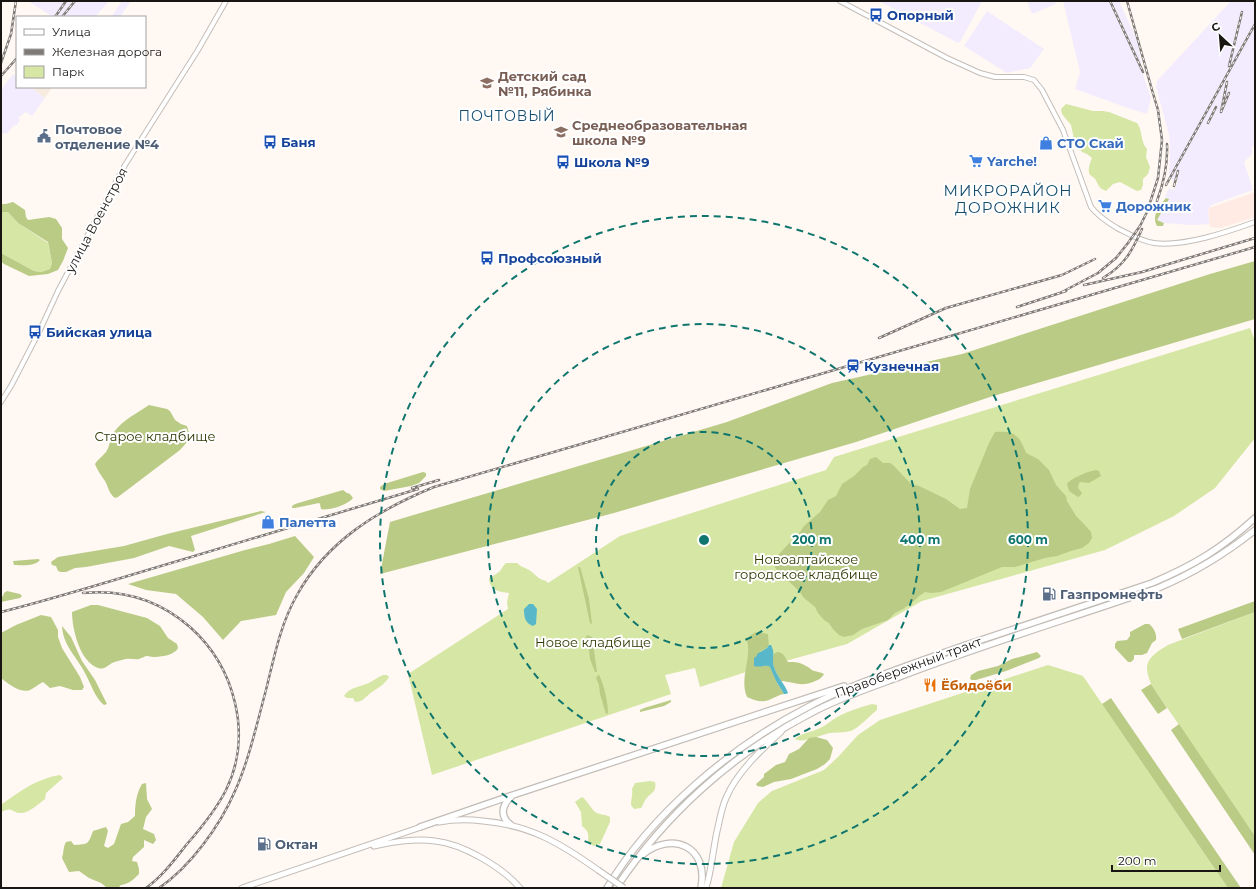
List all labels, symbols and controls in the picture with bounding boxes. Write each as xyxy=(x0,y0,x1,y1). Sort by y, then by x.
bus stop icon: Опорный xyxy=(868,7,884,23)
place label: Опорный xyxy=(887,7,954,23)
legend xyxy=(16,16,146,88)
north arrow xyxy=(1200,16,1240,56)
text: С xyxy=(1209,19,1222,35)
text: Улица xyxy=(52,24,91,39)
text: Железная дорога xyxy=(52,44,162,59)
text: Парк xyxy=(52,64,84,79)
place label: Детский сад №11, Рябинка xyxy=(498,68,592,99)
school or university icon: Детский сад №11, Рябинка xyxy=(479,75,495,91)
district label: ПОЧТОВЫЙ xyxy=(458,107,556,125)
place label: Среднеобразовательная школа №9 xyxy=(572,117,748,148)
place label: Почтовое отделение №4 xyxy=(55,121,159,152)
school or university icon: Среднеобразовательная школа №9 xyxy=(553,124,569,140)
public building icon: Почтовое отделение №4 xyxy=(36,128,52,144)
bus stop icon: Баня xyxy=(262,134,278,150)
place label: Баня xyxy=(281,134,316,150)
shop icon: СТО Скай xyxy=(1038,135,1054,151)
place label: СТО Скай xyxy=(1057,135,1124,151)
supermarket icon: Yarche! xyxy=(968,153,984,169)
place label: Yarche! xyxy=(986,153,1037,169)
bus stop icon: Школа №9 xyxy=(555,154,571,170)
place label: Школа №9 xyxy=(574,154,649,170)
street label: улица Военстроя xyxy=(61,165,131,276)
district label: МИКРОРАЙОН ДОРОЖНИК xyxy=(944,181,1073,217)
supermarket icon: Дорожник xyxy=(1097,198,1113,214)
place label: Дорожник xyxy=(1116,198,1192,214)
bus stop icon: Профсоюзный xyxy=(479,250,495,266)
place label: Профсоюзный xyxy=(498,250,602,266)
bus stop icon: Бийская улица xyxy=(27,324,43,340)
place label: Бийская улица xyxy=(46,324,152,340)
station icon: Кузнечная xyxy=(845,358,861,374)
place label: Кузнечная xyxy=(864,358,939,374)
park label: Старое кладбище xyxy=(95,428,215,444)
shop icon: Палетта xyxy=(260,514,276,530)
place label: Палетта xyxy=(279,514,336,530)
text: 200 m xyxy=(792,532,832,547)
text: 400 m xyxy=(900,532,940,547)
text: 600 m xyxy=(1008,532,1048,547)
centre of rings xyxy=(697,533,711,547)
park label: Новоалтайское городское кладбище xyxy=(734,551,878,582)
fuel station icon: Газпромнефть xyxy=(1041,586,1057,602)
place label: Газпромнефть xyxy=(1060,586,1163,602)
street label: Правобережный тракт xyxy=(832,633,984,701)
park label: Новое кладбище xyxy=(535,634,651,650)
restaurant icon: Ёбидоёби xyxy=(922,677,938,693)
place label: Ёбидоёби xyxy=(941,677,1012,693)
fuel station icon: Октан xyxy=(256,836,272,852)
place label: Октан xyxy=(275,836,318,852)
scale bar xyxy=(1112,847,1220,873)
text: 200 m xyxy=(1118,853,1157,868)

